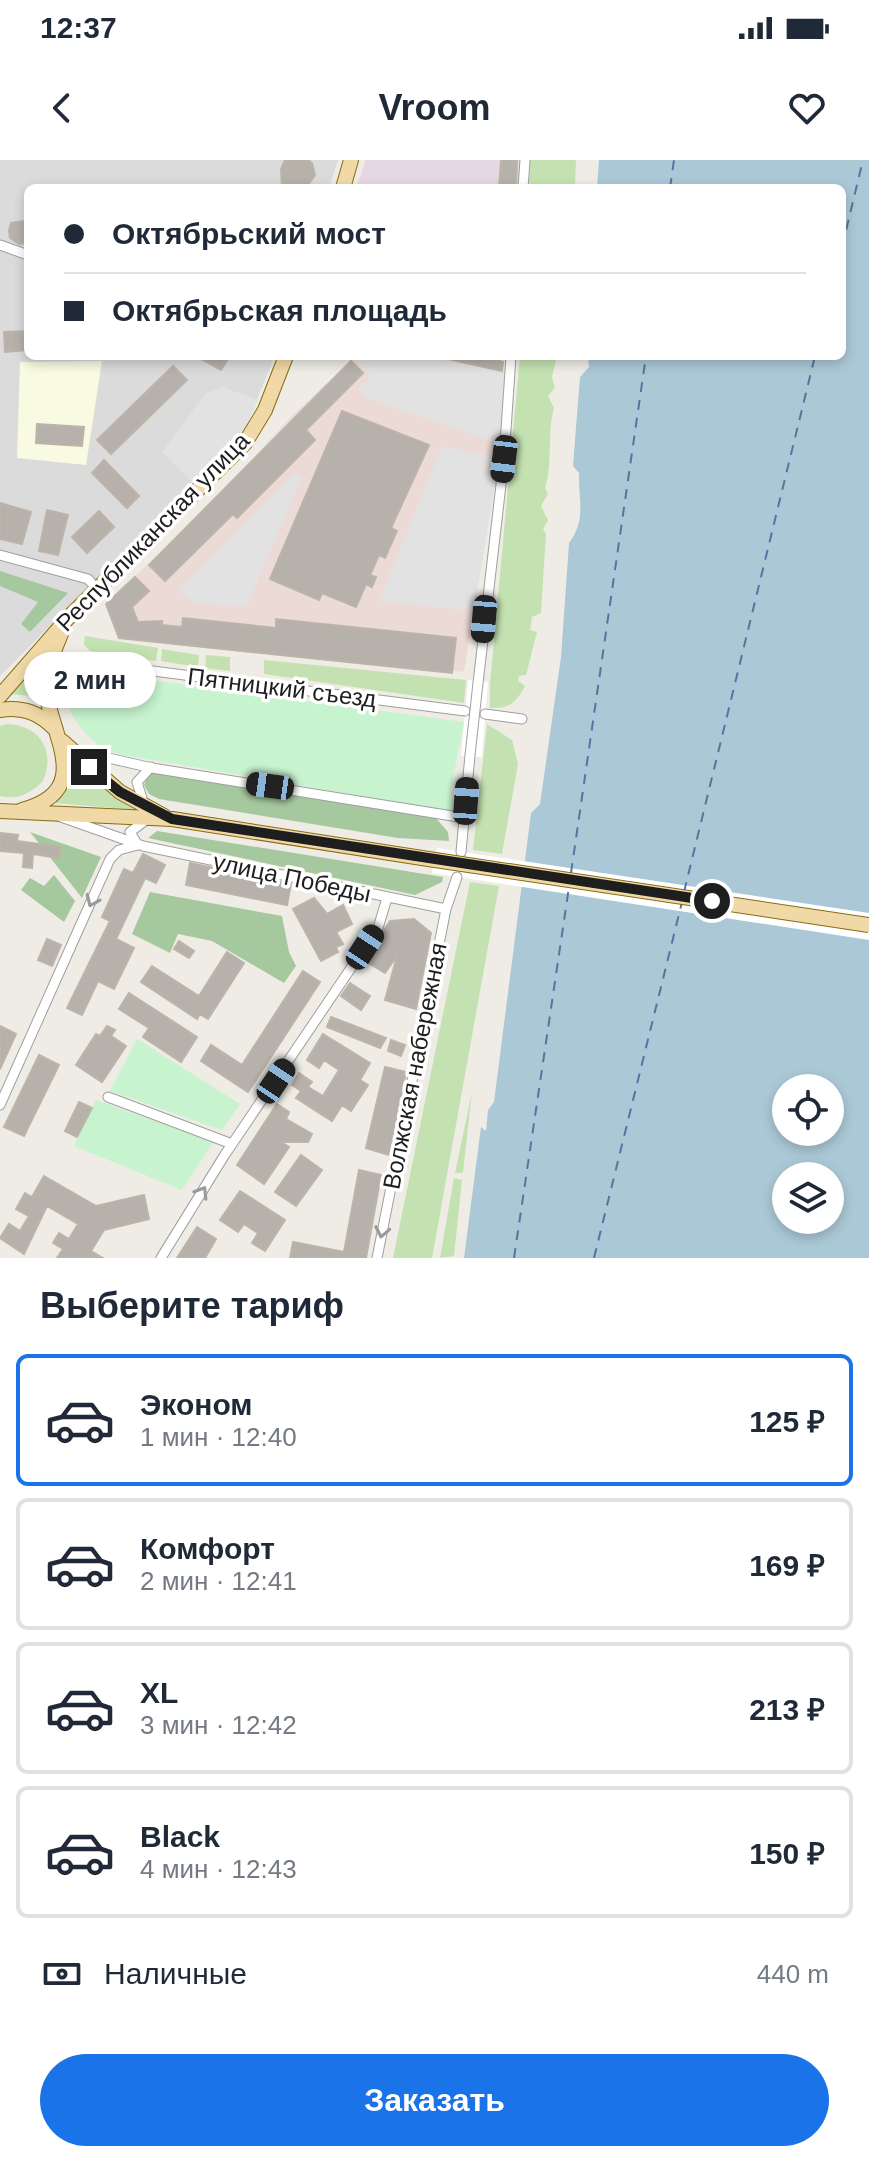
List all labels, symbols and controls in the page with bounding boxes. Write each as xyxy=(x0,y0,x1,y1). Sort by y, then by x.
text: 12:37 xyxy=(40,11,117,44)
icon: back xyxy=(40,86,84,130)
icon: heart xyxy=(785,86,829,130)
text: Vroom xyxy=(378,87,491,128)
text: Октябрьский мост xyxy=(112,217,386,250)
text: Октябрьская площадь xyxy=(112,294,447,327)
street label: Республиканская улица xyxy=(51,426,255,636)
car xyxy=(489,434,519,484)
car xyxy=(470,594,498,644)
callout: 2 мин xyxy=(23,651,155,707)
street label: Пятницкий съезд xyxy=(186,663,378,712)
text: 2 мин xyxy=(54,665,126,695)
route end xyxy=(71,749,107,785)
car xyxy=(245,771,295,801)
car xyxy=(452,776,480,826)
street label: улица Победы xyxy=(211,848,374,907)
route start xyxy=(694,883,730,919)
one-way arrow xyxy=(86,892,102,907)
car xyxy=(342,920,388,974)
street label: Волжская набережная xyxy=(377,940,452,1191)
car xyxy=(253,1054,299,1108)
map controls xyxy=(772,1074,844,1234)
button: locate xyxy=(772,1074,844,1146)
button: layers xyxy=(772,1162,844,1234)
one-way arrow xyxy=(193,1186,208,1201)
one-way arrow xyxy=(375,1226,392,1239)
text: Выберите тариф xyxy=(40,1285,344,1326)
icon: car xyxy=(44,1384,116,1456)
text: Эконом xyxy=(140,1388,253,1421)
text: 125 ₽ xyxy=(749,1405,825,1438)
text: 1 мин · 12:40 xyxy=(140,1422,297,1452)
icon: car xyxy=(44,1528,116,1600)
text: Комфорт xyxy=(140,1532,275,1565)
text: 169 ₽ xyxy=(749,1549,825,1582)
text: 2 мин · 12:41 xyxy=(140,1566,297,1596)
icon: car xyxy=(44,1672,116,1744)
text: XL xyxy=(140,1676,178,1709)
text: 213 ₽ xyxy=(749,1693,825,1726)
text: 3 мин · 12:42 xyxy=(140,1710,297,1740)
icon: car xyxy=(44,1816,116,1888)
text: Black xyxy=(140,1820,220,1853)
text: 150 ₽ xyxy=(749,1837,825,1870)
text: 4 мин · 12:43 xyxy=(140,1854,297,1884)
icon: cash xyxy=(40,1952,84,1996)
text: Наличные xyxy=(104,1957,247,1990)
text: 440 m xyxy=(757,1959,829,1989)
button: Заказать xyxy=(40,2054,829,2146)

